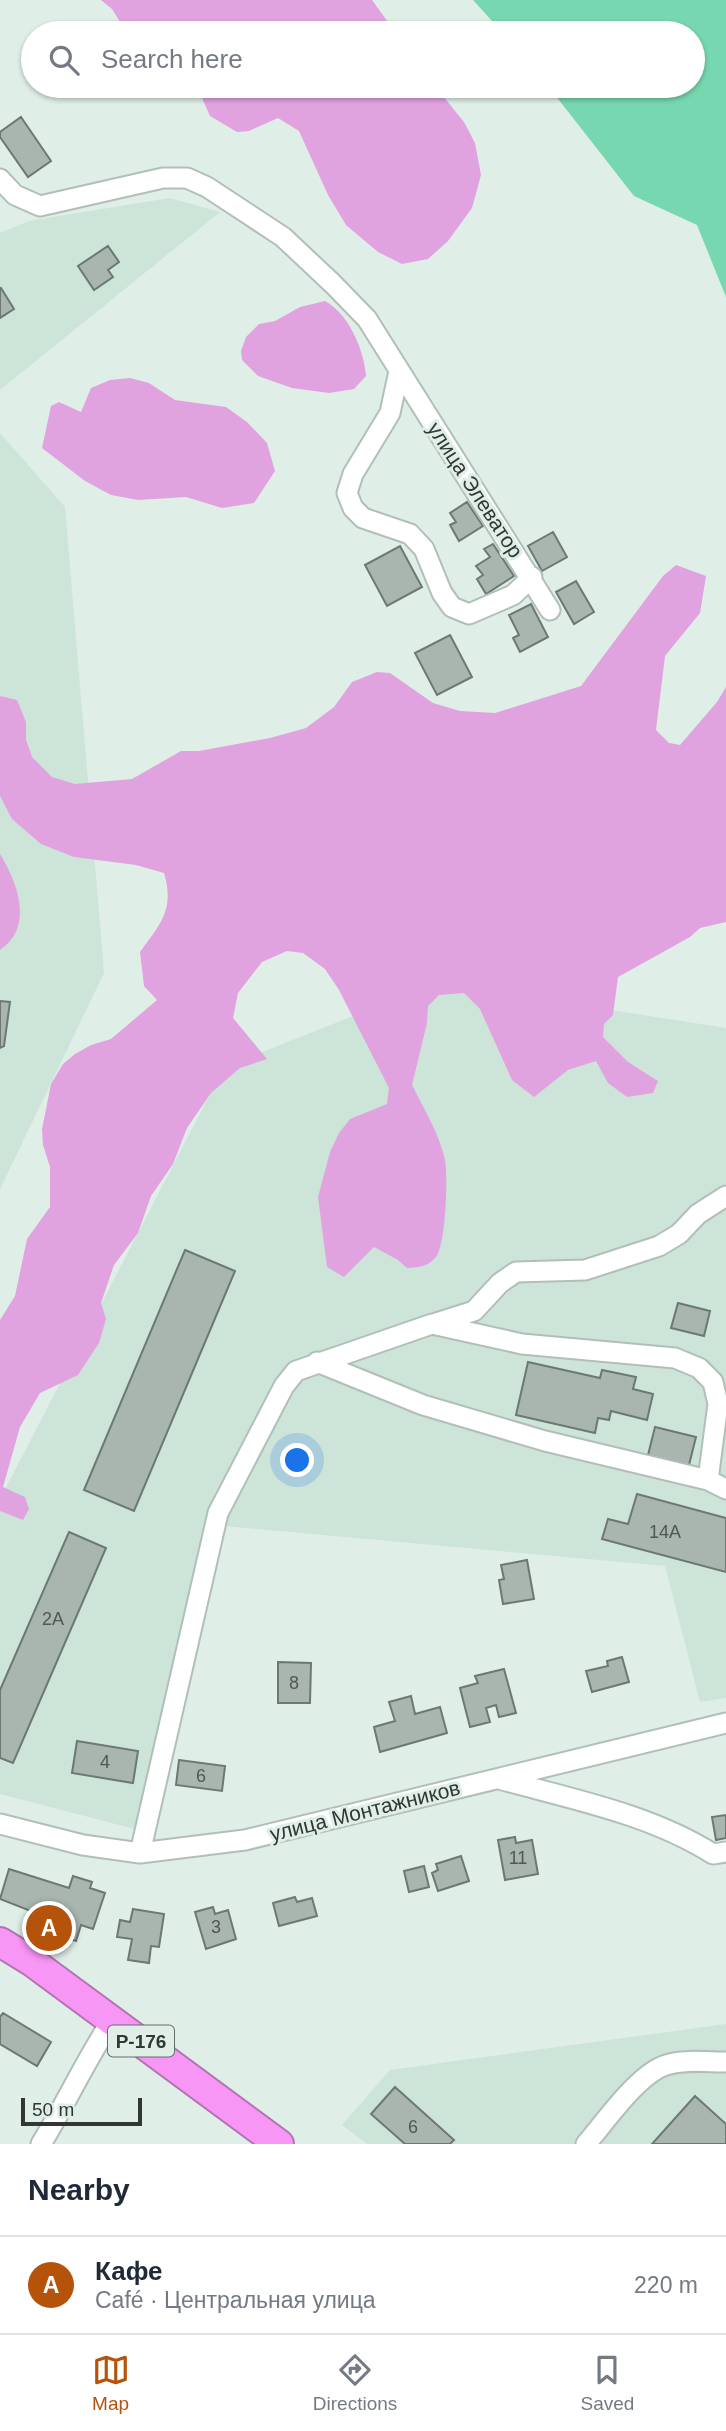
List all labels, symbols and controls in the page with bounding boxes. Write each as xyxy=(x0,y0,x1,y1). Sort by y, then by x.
search box xyxy=(21,21,705,98)
icon: search xyxy=(45,41,83,79)
text: Search here xyxy=(101,44,243,74)
street label: улица Элеватор xyxy=(423,418,528,562)
your location xyxy=(280,1443,314,1477)
house number: 14А xyxy=(649,1522,681,1542)
house number: 2А xyxy=(42,1609,64,1629)
house number: 8 xyxy=(289,1673,299,1693)
house number: 4 xyxy=(100,1752,110,1772)
house number: 6 xyxy=(196,1766,206,1786)
street label: улица Монтажников xyxy=(267,1776,462,1845)
house number: 11 xyxy=(509,1848,527,1868)
pin: A xyxy=(26,1902,72,1954)
house number: 3 xyxy=(211,1917,221,1937)
road number: Р-176 xyxy=(108,2025,174,2056)
scale bar xyxy=(21,2095,142,2127)
text: 50 m xyxy=(32,2099,74,2120)
house number: 6 xyxy=(408,2117,418,2137)
text: Nearby xyxy=(28,2173,130,2206)
text: Кафе xyxy=(95,2256,163,2286)
text: A xyxy=(43,2272,59,2298)
text: 220 m xyxy=(634,2272,698,2298)
text: Café · Центральная улица xyxy=(95,2287,376,2313)
tab: Map xyxy=(92,2351,130,2415)
tab: Directions xyxy=(313,2351,397,2415)
tab: Saved xyxy=(580,2351,634,2415)

